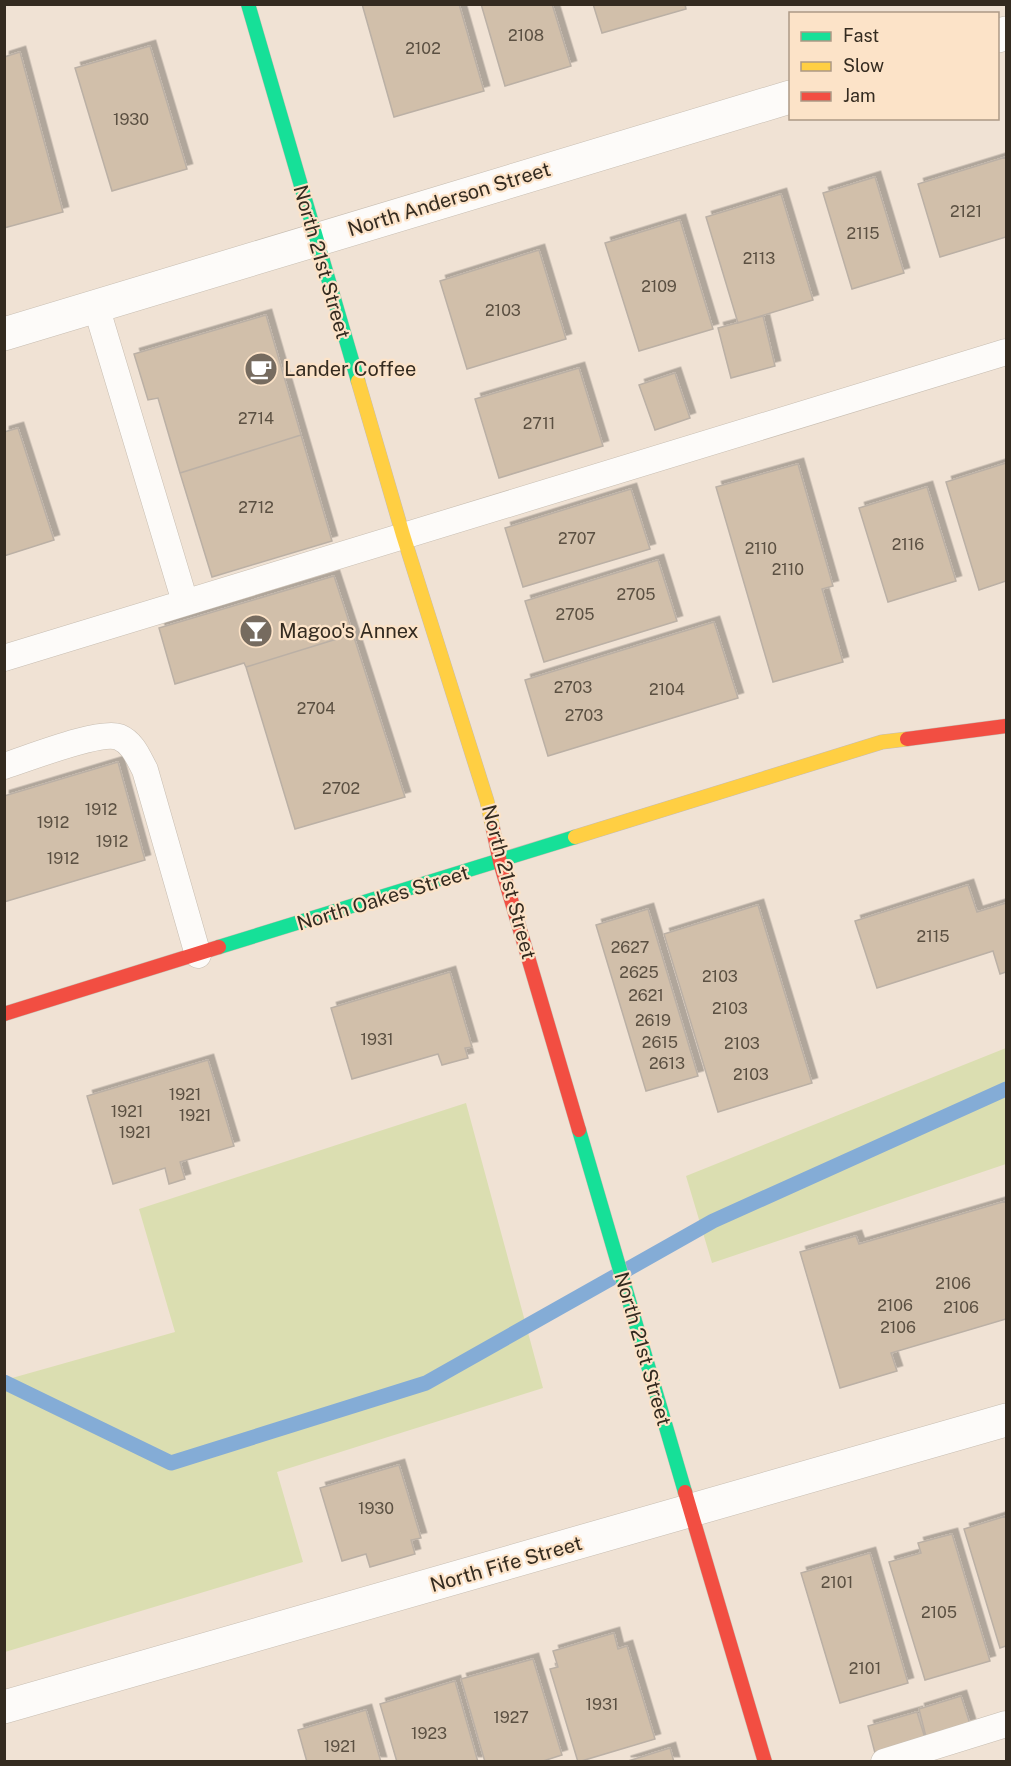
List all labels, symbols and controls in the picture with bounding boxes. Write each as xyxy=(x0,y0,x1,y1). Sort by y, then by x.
legend xyxy=(789,12,999,120)
text: Fast xyxy=(843,25,879,46)
house number: 2108 xyxy=(508,26,544,45)
house number: 2102 xyxy=(405,39,441,58)
text: Slow xyxy=(843,55,884,76)
text: Jam xyxy=(843,85,876,106)
house number: 1930 xyxy=(113,110,149,129)
street label: North Anderson Street xyxy=(345,157,553,241)
street label: North 21st Street xyxy=(289,182,355,342)
house number: 2121 xyxy=(950,202,982,221)
house number: 2115 xyxy=(847,224,879,243)
house number: 2113 xyxy=(743,249,775,268)
house number: 2109 xyxy=(641,277,677,296)
house number: 2103 xyxy=(485,301,521,320)
cafe icon: Lander Coffee xyxy=(243,351,279,387)
place label: Lander Coffee xyxy=(284,357,416,381)
house number: 2714 xyxy=(238,409,274,428)
house number: 2711 xyxy=(523,414,555,433)
house number: 2712 xyxy=(238,498,274,517)
house number: 2707 xyxy=(558,529,596,548)
house number: 2116 xyxy=(892,535,924,554)
house number: 2110 xyxy=(745,539,777,558)
house number: 2110 xyxy=(772,560,804,579)
house number: 2705 xyxy=(617,585,655,604)
house number: 2705 xyxy=(556,605,594,624)
bar icon: Magoo's Annex xyxy=(238,613,274,649)
place label: Magoo's Annex xyxy=(279,619,419,643)
house number: 2703 xyxy=(554,678,592,697)
house number: 2104 xyxy=(649,680,685,699)
house number: 2704 xyxy=(297,699,335,718)
house number: 2703 xyxy=(565,706,603,725)
house number: 2702 xyxy=(322,779,360,798)
house number: 1912 xyxy=(85,800,117,819)
street label: North 21st Street xyxy=(477,802,541,962)
house number: 1912 xyxy=(37,813,69,832)
house number: 1912 xyxy=(96,832,128,851)
house number: 1912 xyxy=(47,849,79,868)
street label: North Oakes Street xyxy=(294,860,472,936)
house number: 2115 xyxy=(917,927,949,946)
house number: 2627 xyxy=(611,938,649,957)
house number: 2625 xyxy=(619,963,659,982)
house number: 2103 xyxy=(702,967,738,986)
house number: 2621 xyxy=(628,986,664,1005)
house number: 2103 xyxy=(712,999,748,1018)
house number: 2619 xyxy=(635,1011,671,1030)
house number: 1931 xyxy=(361,1030,394,1049)
house number: 2615 xyxy=(642,1033,678,1052)
house number: 2103 xyxy=(724,1034,760,1053)
house number: 2613 xyxy=(649,1054,685,1073)
house number: 2103 xyxy=(733,1065,769,1084)
house number: 1921 xyxy=(169,1085,201,1104)
house number: 1921 xyxy=(111,1102,143,1121)
house number: 1921 xyxy=(179,1106,211,1125)
house number: 1921 xyxy=(119,1123,151,1142)
street label: North 21st Street xyxy=(610,1269,676,1429)
house number: 2106 xyxy=(935,1274,971,1293)
house number: 2106 xyxy=(877,1296,913,1315)
house number: 2106 xyxy=(943,1298,979,1317)
house number: 2106 xyxy=(880,1318,916,1337)
house number: 1930 xyxy=(358,1499,394,1518)
street label: North Fife Street xyxy=(427,1531,585,1597)
house number: 2101 xyxy=(821,1573,853,1592)
house number: 2105 xyxy=(921,1603,957,1622)
house number: 2101 xyxy=(849,1659,881,1678)
house number: 1931 xyxy=(586,1695,619,1714)
house number: 1927 xyxy=(493,1708,529,1727)
house number: 1923 xyxy=(411,1724,447,1743)
house number: 1921 xyxy=(324,1737,356,1756)

